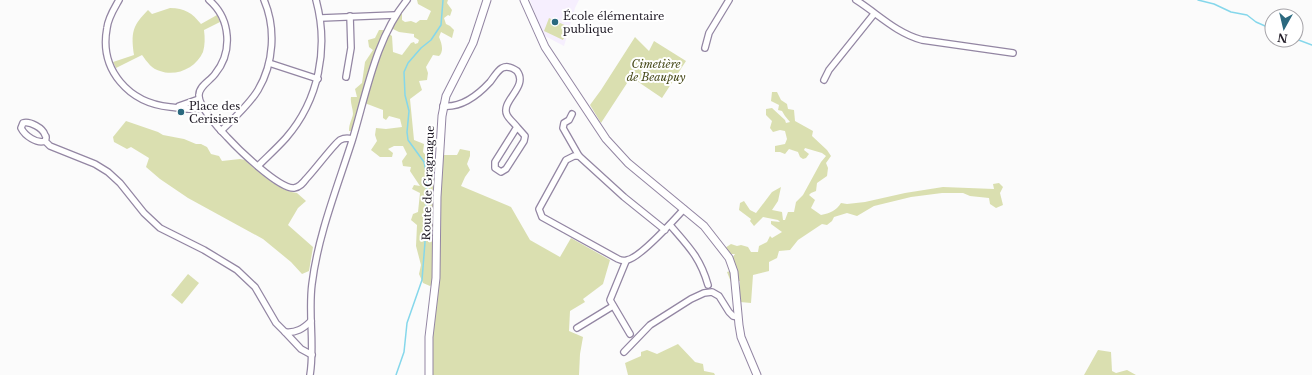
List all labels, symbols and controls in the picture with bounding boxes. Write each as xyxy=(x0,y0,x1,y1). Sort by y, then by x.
north arrow xyxy=(1264,8,1304,48)
place label: École élémentaire publique xyxy=(563,9,664,36)
marker: École élémentaire publique xyxy=(550,17,560,27)
text: N xyxy=(1276,30,1289,46)
park label: Cimetière de Beaupuy xyxy=(627,57,686,84)
place label: Place des Cerisiers xyxy=(189,99,240,126)
marker: Place des Cerisiers xyxy=(176,107,186,117)
street label: Route de Gragnague xyxy=(419,125,437,241)

